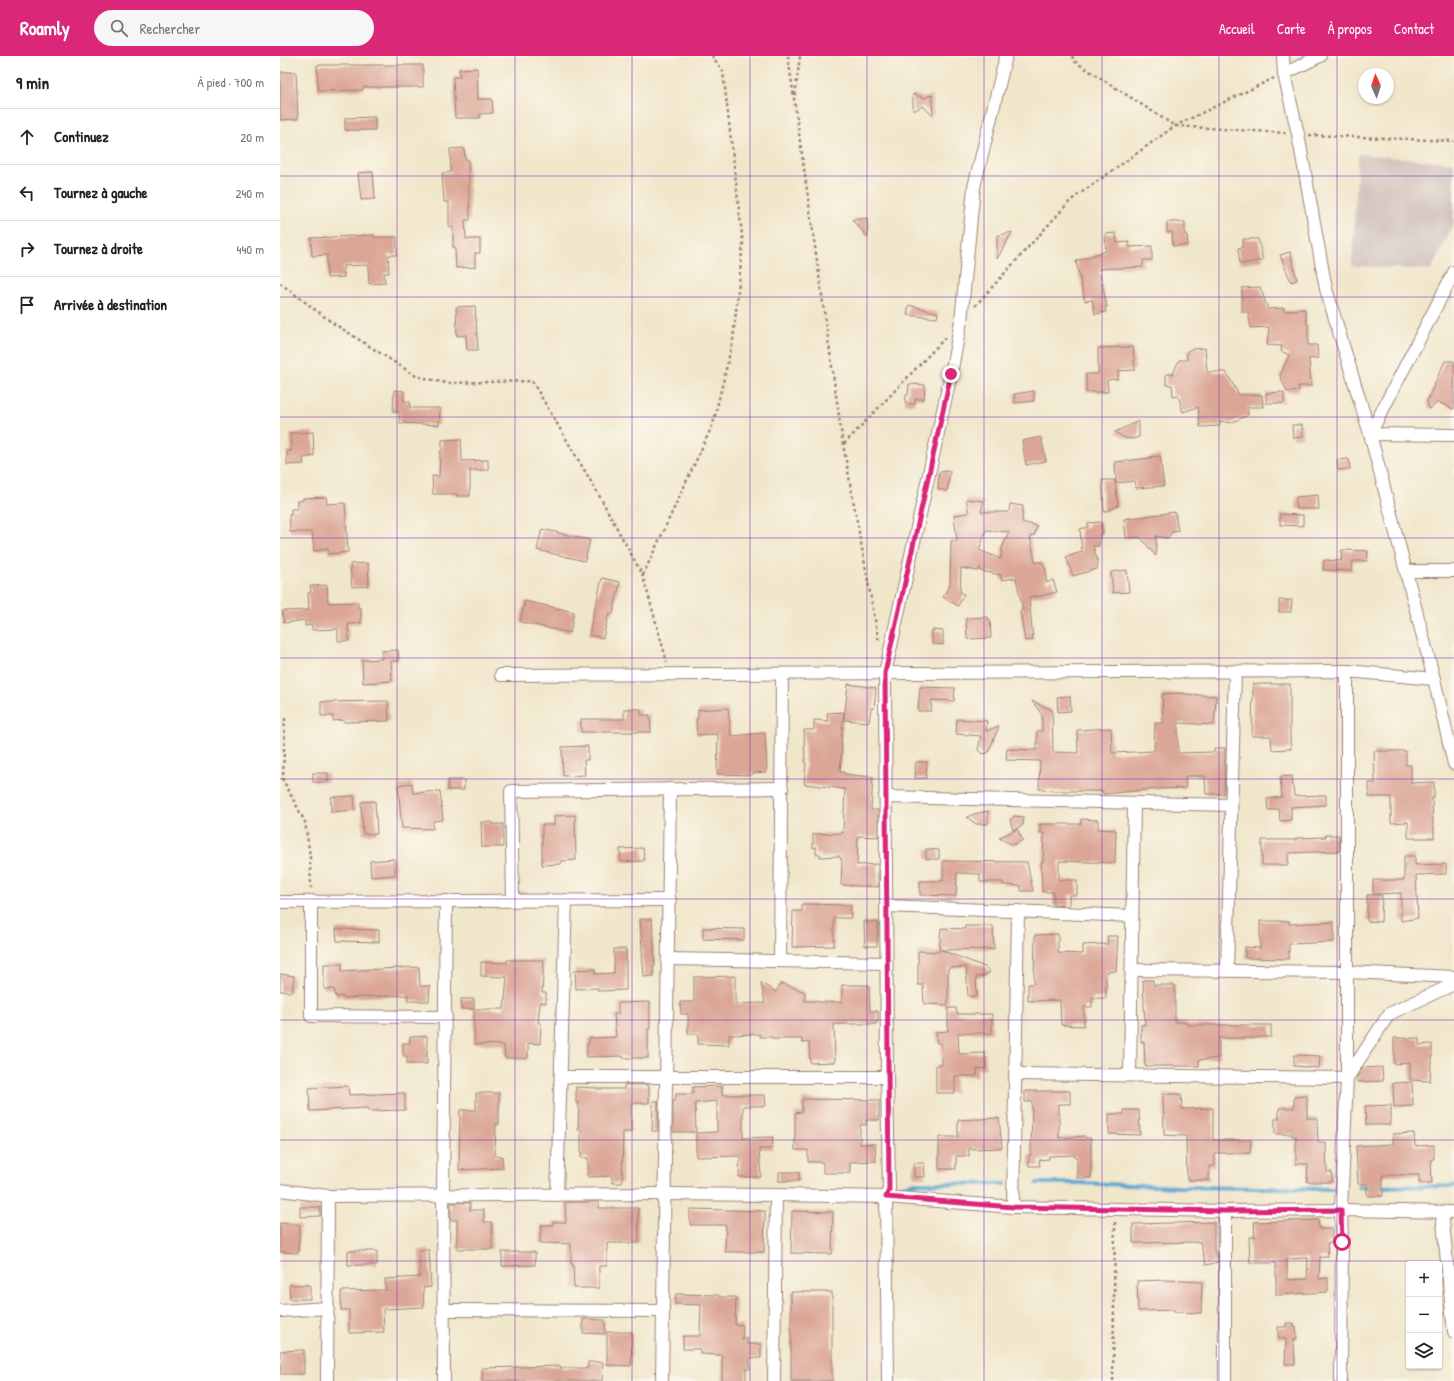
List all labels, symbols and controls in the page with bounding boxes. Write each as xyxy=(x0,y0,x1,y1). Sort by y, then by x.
search box xyxy=(94,10,374,46)
text: Roamly xyxy=(20,15,70,41)
icon: search xyxy=(108,17,130,39)
text: Rechercher xyxy=(140,18,200,39)
text: Accueil xyxy=(1219,19,1255,38)
text: Carte xyxy=(1277,19,1306,38)
text: À propos xyxy=(1328,19,1372,38)
text: Contact xyxy=(1394,19,1434,38)
north arrow xyxy=(1358,68,1394,104)
text: 9 min xyxy=(16,71,49,94)
text: À pied · 700 m xyxy=(197,73,264,91)
icon: ahead xyxy=(16,126,38,148)
text: Continuez xyxy=(54,126,109,147)
text: 20 m xyxy=(240,128,264,146)
icon: left xyxy=(16,182,38,204)
text: Tournez à gauche xyxy=(54,182,147,203)
text: 240 m xyxy=(235,184,264,202)
icon: right xyxy=(16,238,38,260)
text: Tournez à droite xyxy=(54,238,143,259)
text: 440 m xyxy=(237,240,264,258)
icon: arrive xyxy=(16,294,38,316)
text: Arrivée à destination xyxy=(54,294,167,315)
route end xyxy=(942,365,960,383)
route start xyxy=(1333,1233,1351,1251)
map controls xyxy=(1406,1261,1442,1369)
button: + xyxy=(1406,1261,1442,1297)
button: − xyxy=(1406,1297,1442,1333)
button: layers xyxy=(1406,1333,1442,1369)

